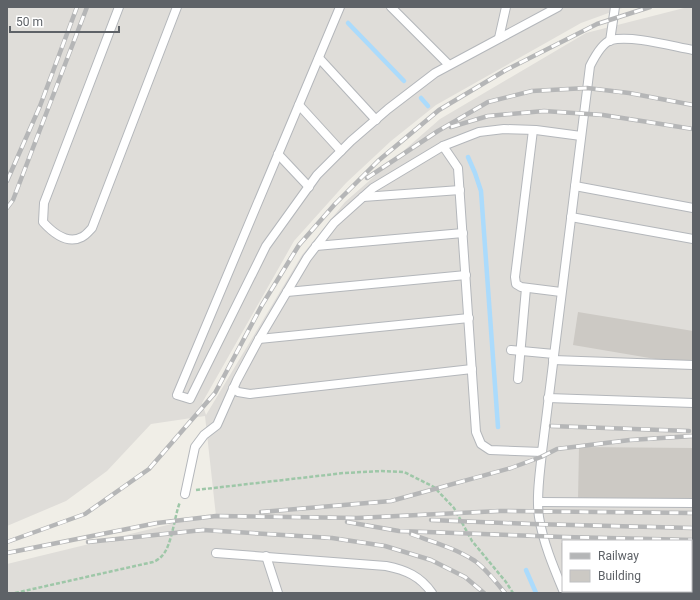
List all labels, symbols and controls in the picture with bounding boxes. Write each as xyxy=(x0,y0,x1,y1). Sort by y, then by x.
scale bar xyxy=(10,8,119,34)
text: 50 m xyxy=(16,15,43,29)
legend xyxy=(562,540,692,592)
text: Railway xyxy=(598,549,639,563)
text: Building xyxy=(598,569,641,583)

